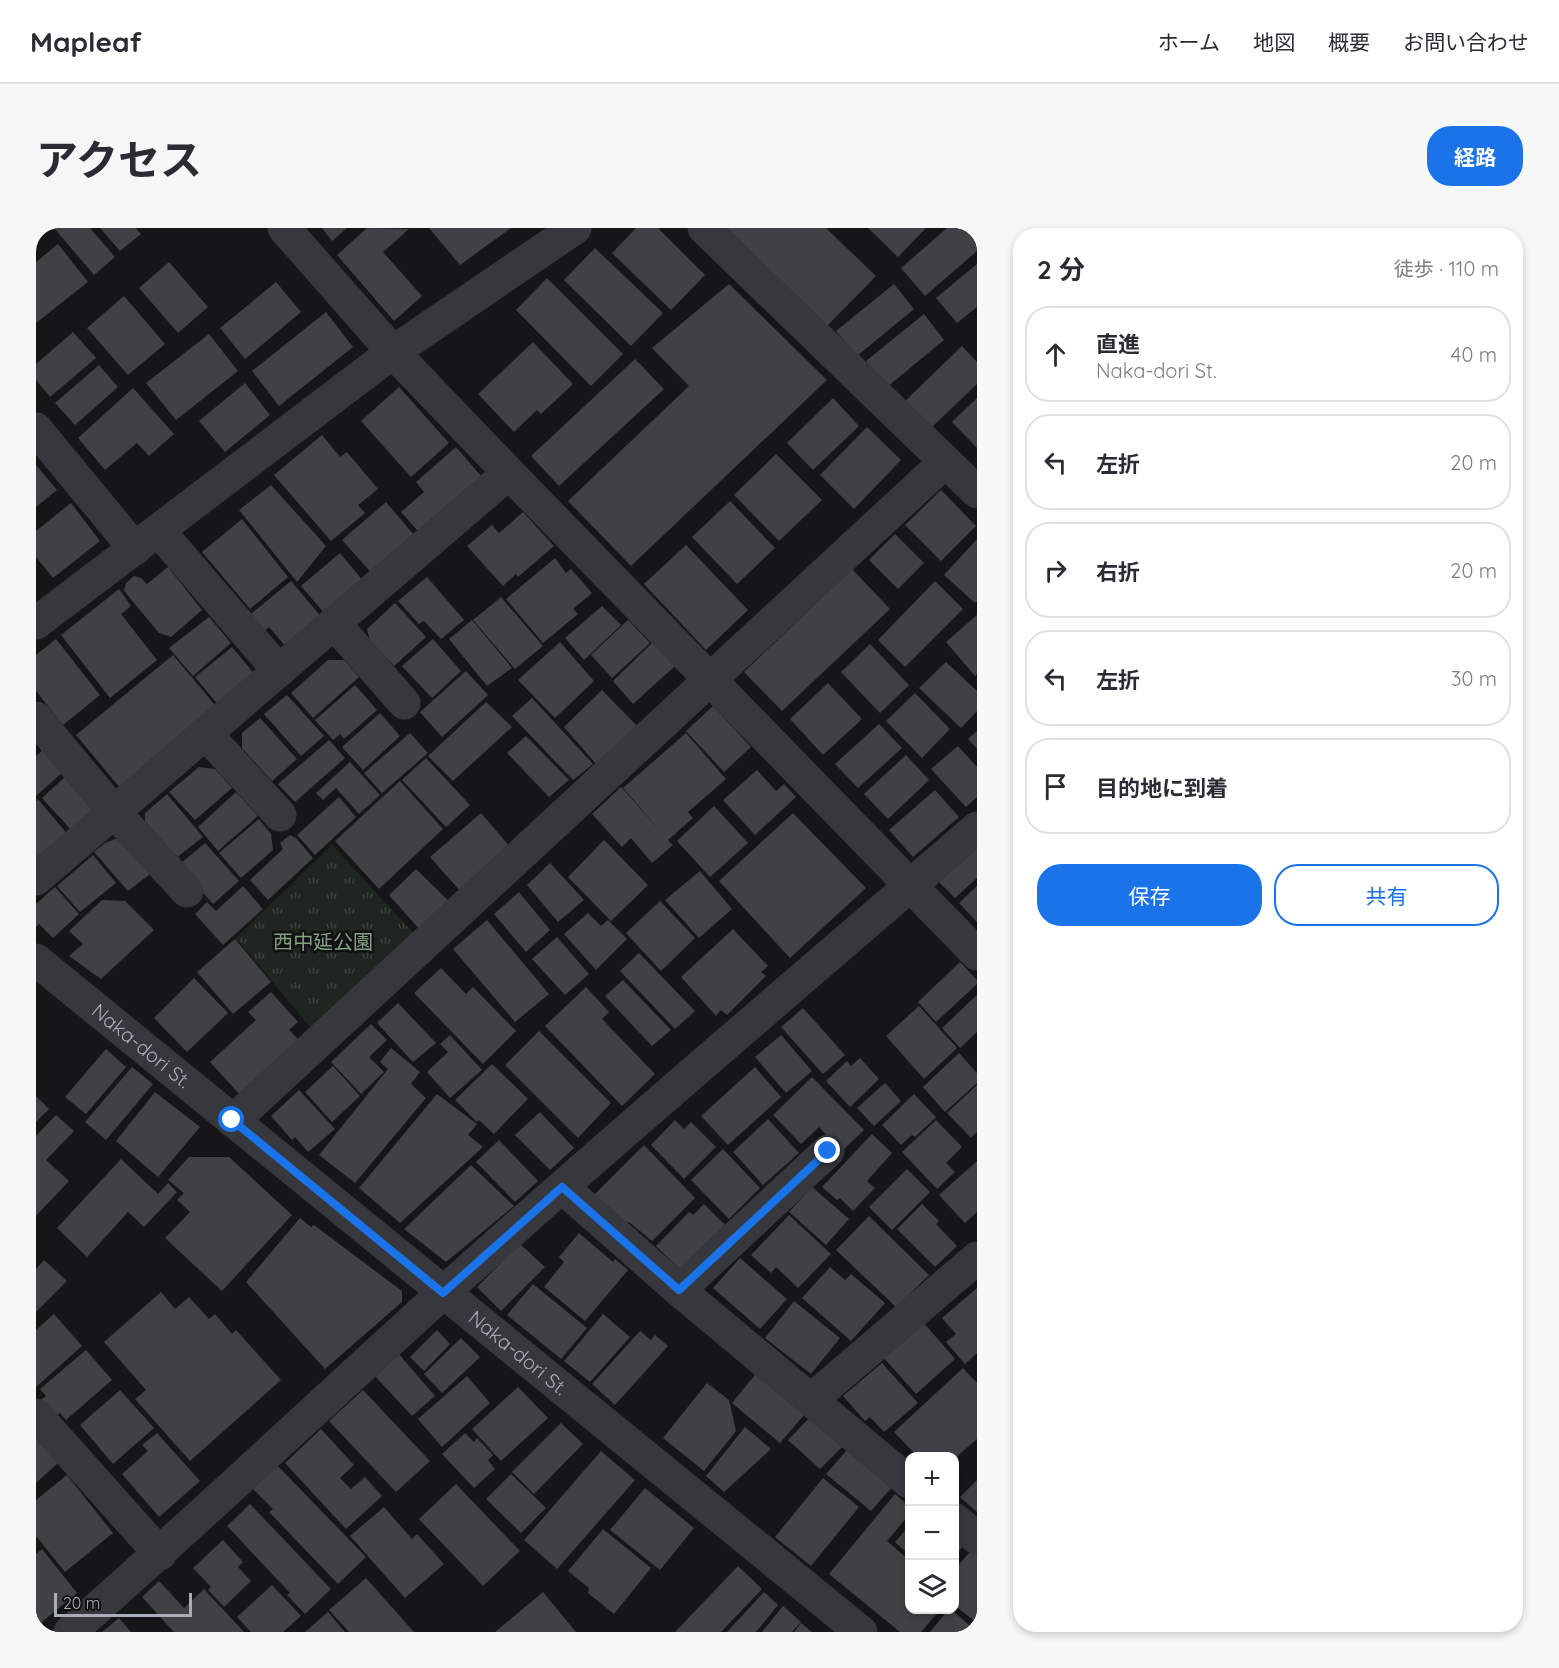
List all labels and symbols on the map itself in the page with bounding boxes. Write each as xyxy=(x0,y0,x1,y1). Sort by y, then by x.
park label: 西中延公園 xyxy=(273,929,373,954)
street label: Naka-dori St. xyxy=(87,998,196,1093)
route start xyxy=(218,1106,244,1132)
route end xyxy=(814,1137,840,1163)
street label: Naka-dori St. xyxy=(464,1305,573,1400)
scale bar xyxy=(54,1590,192,1618)

